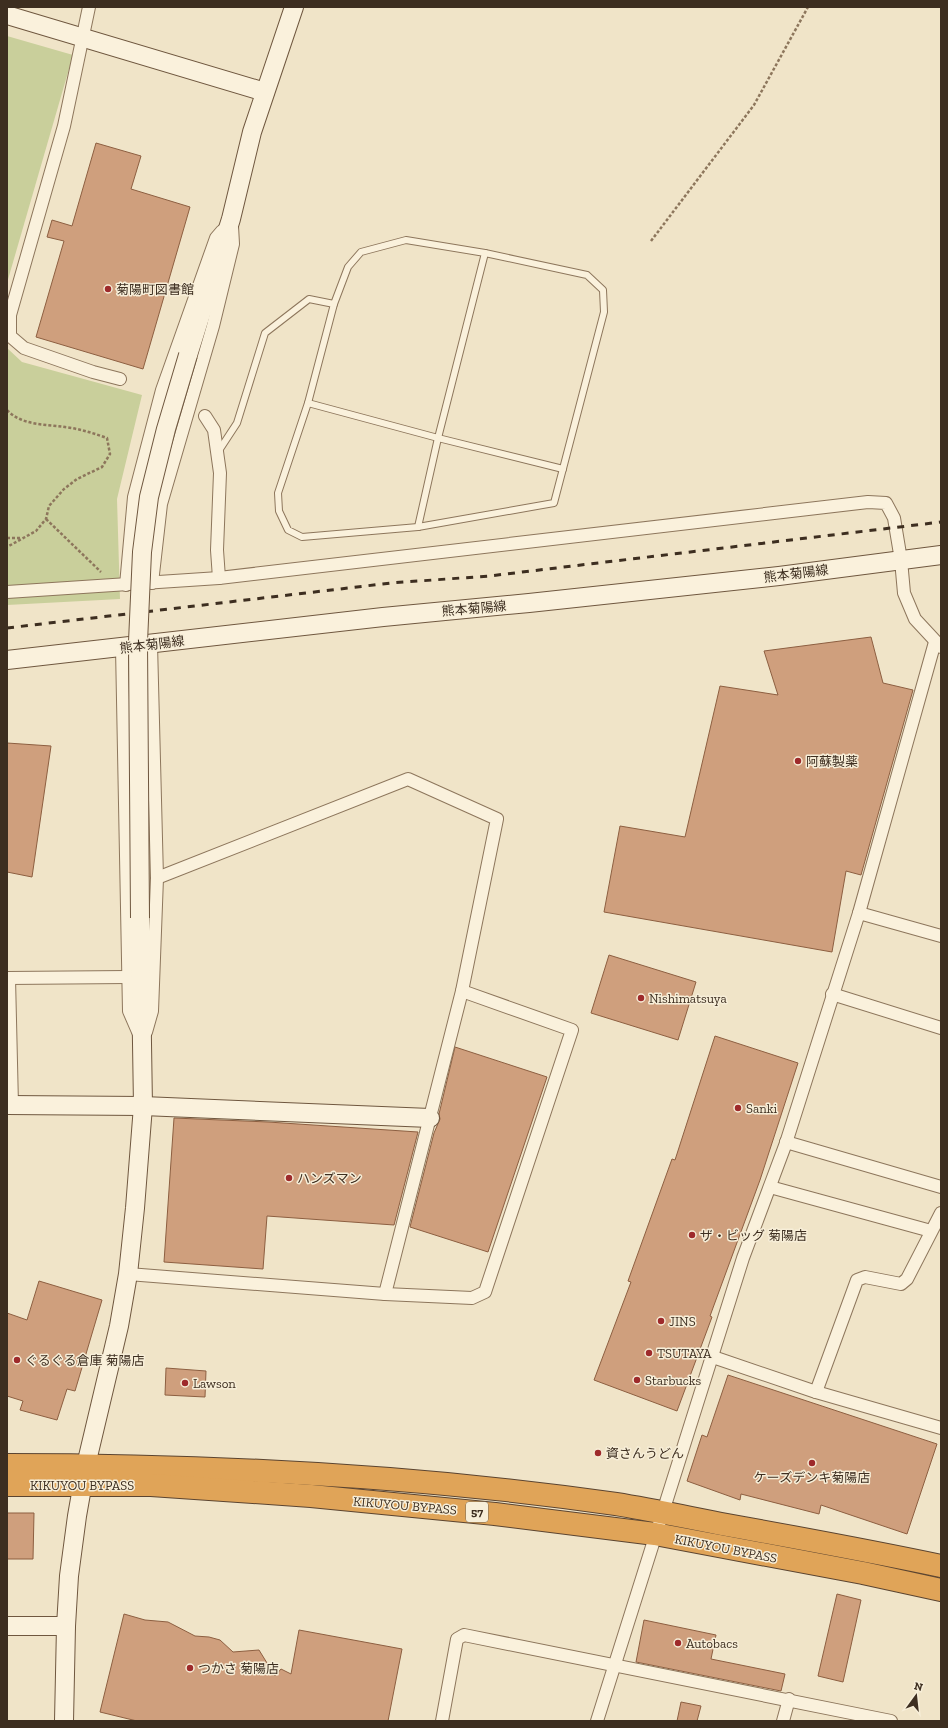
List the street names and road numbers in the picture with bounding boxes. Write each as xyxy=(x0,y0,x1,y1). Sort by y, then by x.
street label: 熊本菊陽線 xyxy=(763,562,829,585)
street label: 熊本菊陽線 xyxy=(441,598,507,619)
street label: 熊本菊陽線 xyxy=(119,633,185,656)
street label: KIKUYOU BYPASS xyxy=(30,1478,134,1493)
street label: KIKUYOU BYPASS xyxy=(352,1493,458,1518)
road number: 57 xyxy=(466,1502,488,1522)
street label: KIKUYOU BYPASS xyxy=(673,1531,779,1566)

